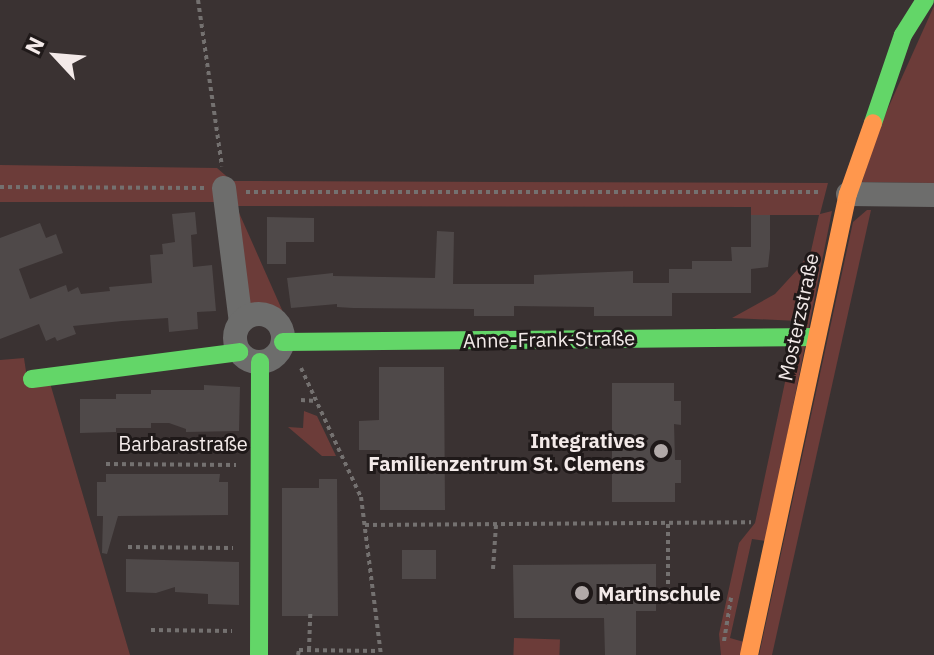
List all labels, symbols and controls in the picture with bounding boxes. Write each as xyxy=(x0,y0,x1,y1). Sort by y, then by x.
north arrow xyxy=(16,16,96,96)
text: N xyxy=(17,32,51,59)
street label: Mosterzstraße xyxy=(773,251,823,383)
street label: Anne-Frank-Straße xyxy=(463,325,635,353)
place label: Integratives Familienzentrum St. Clemens xyxy=(368,428,645,475)
street label: Barbarastraße xyxy=(118,431,248,455)
marker: Integratives Familienzentrum St. Clemens xyxy=(652,442,670,460)
place label: Martinschule xyxy=(598,581,721,605)
marker: Martinschule xyxy=(573,584,591,602)

